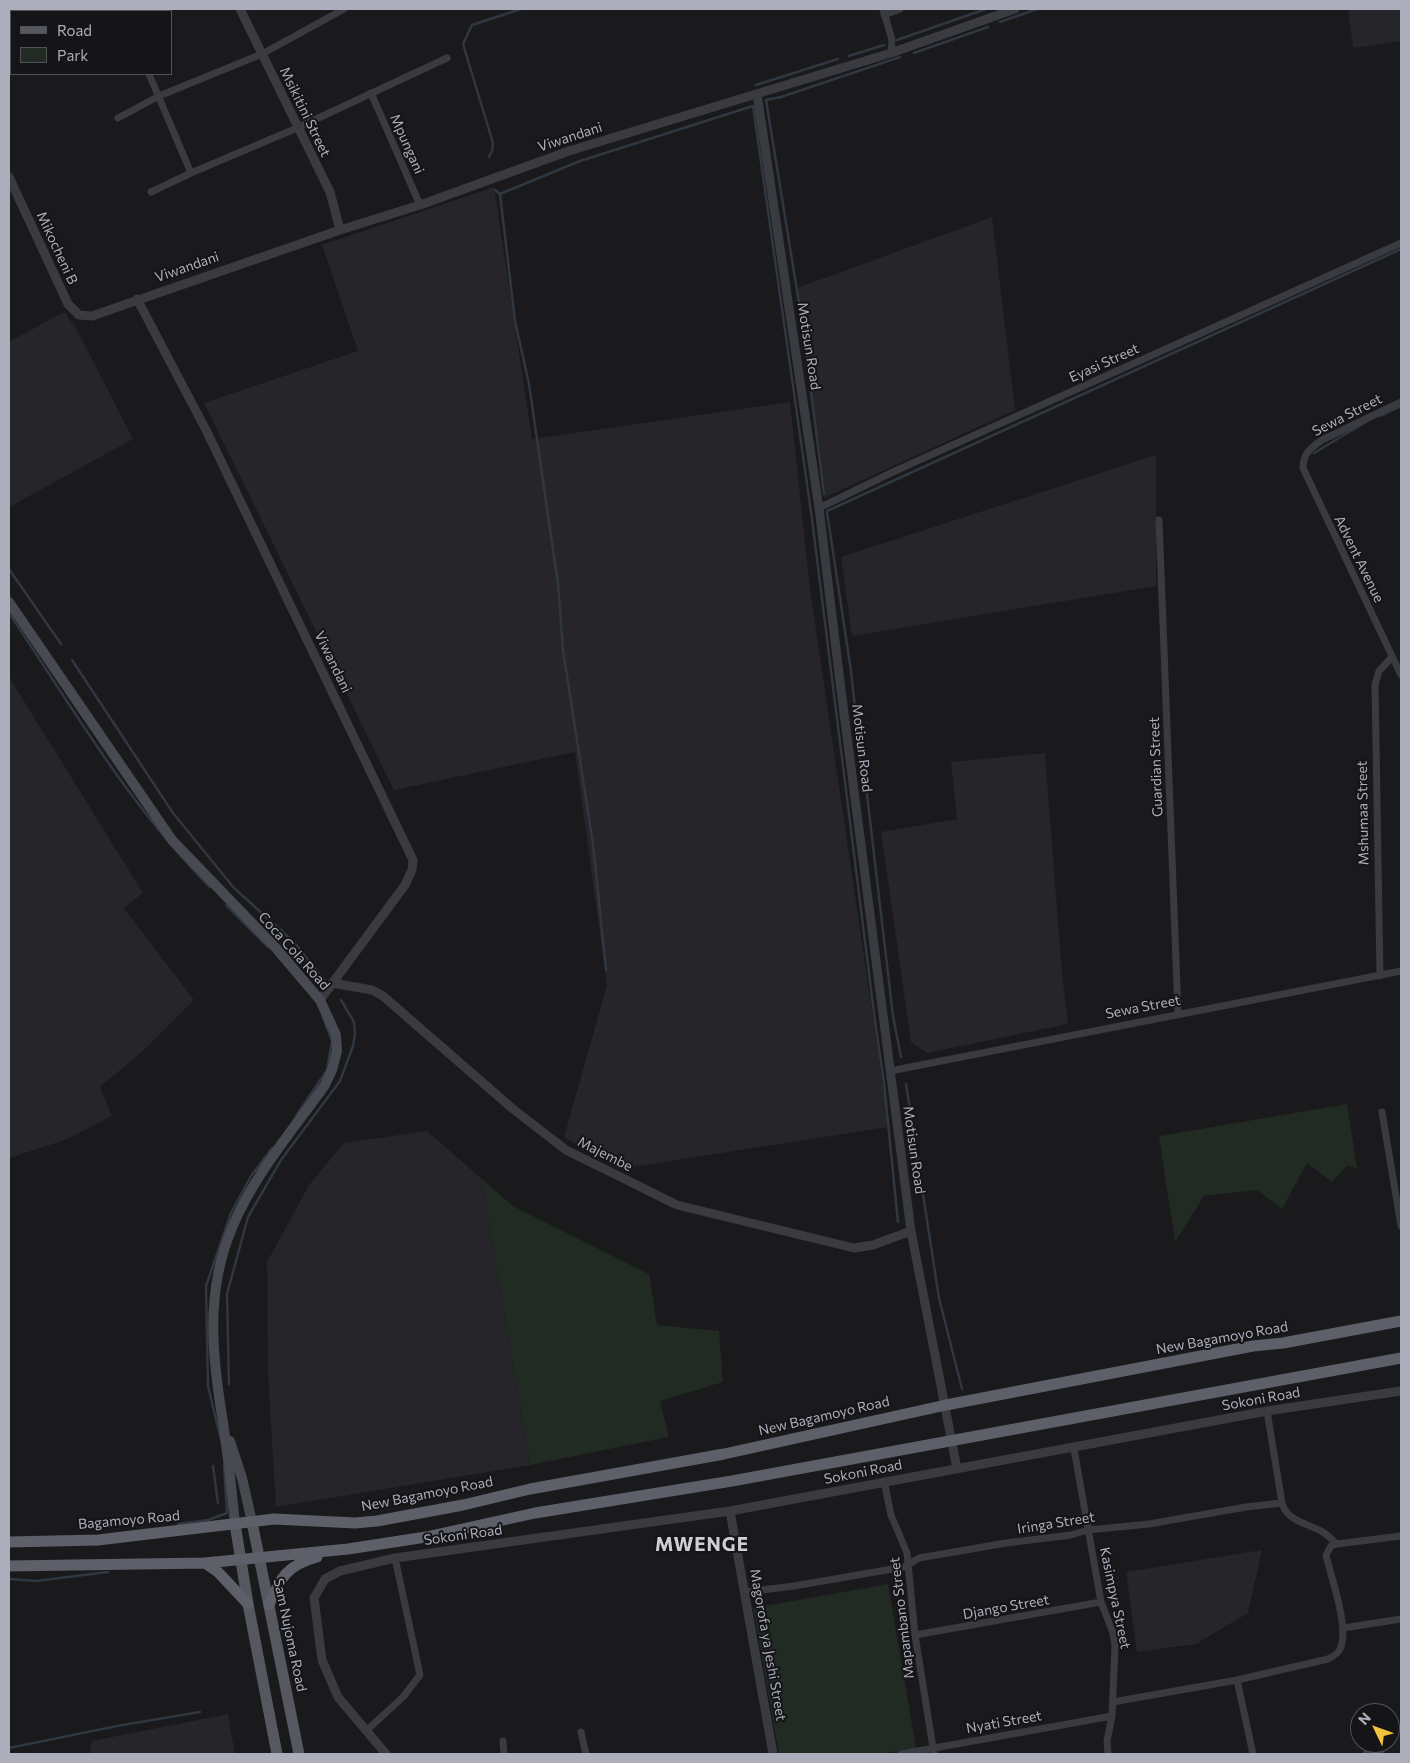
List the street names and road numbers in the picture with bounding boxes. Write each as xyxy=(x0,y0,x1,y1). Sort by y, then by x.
street label: Msikitini Street xyxy=(276,64,334,160)
street label: Mpungani xyxy=(386,111,428,177)
street label: Viwandani xyxy=(536,119,604,155)
street label: Mikocheni B xyxy=(33,209,81,287)
street label: Viwandani xyxy=(153,248,221,286)
street label: Motisun Road xyxy=(794,301,824,391)
street label: Eyasi Street xyxy=(1066,340,1142,386)
street label: Sewa Street xyxy=(1309,390,1385,440)
street label: Advent Avenue xyxy=(1331,513,1387,605)
street label: Viwandani xyxy=(311,628,355,696)
street label: Motisun Road xyxy=(848,703,876,793)
street label: Guardian Street xyxy=(1146,717,1166,817)
street label: Mshumaa Street xyxy=(1354,760,1372,866)
street label: Coca Cola Road xyxy=(255,909,333,993)
street label: Sewa Street xyxy=(1104,991,1182,1023)
street label: Motisun Road xyxy=(900,1105,928,1195)
street label: Majembe xyxy=(575,1133,635,1175)
street label: New Bagamoyo Road xyxy=(1155,1318,1289,1358)
street label: Sokoni Road xyxy=(1221,1384,1301,1414)
street label: New Bagamoyo Road xyxy=(757,1393,891,1439)
street label: Sokoni Road xyxy=(823,1456,903,1488)
street label: New Bagamoyo Road xyxy=(360,1473,494,1515)
street label: Bagamoyo Road xyxy=(77,1507,181,1533)
street label: Iringa Street xyxy=(1016,1509,1096,1537)
street label: Sokoni Road xyxy=(423,1521,503,1549)
street label: Kasimpya Street xyxy=(1096,1546,1134,1650)
street label: Mapambano Street xyxy=(886,1556,918,1680)
street label: Magorofa ya Jeshi Street xyxy=(746,1568,790,1722)
street label: Sam Nujoma Road xyxy=(270,1577,310,1693)
street label: Django Street xyxy=(962,1591,1050,1623)
street label: Nyati Street xyxy=(965,1707,1043,1737)

